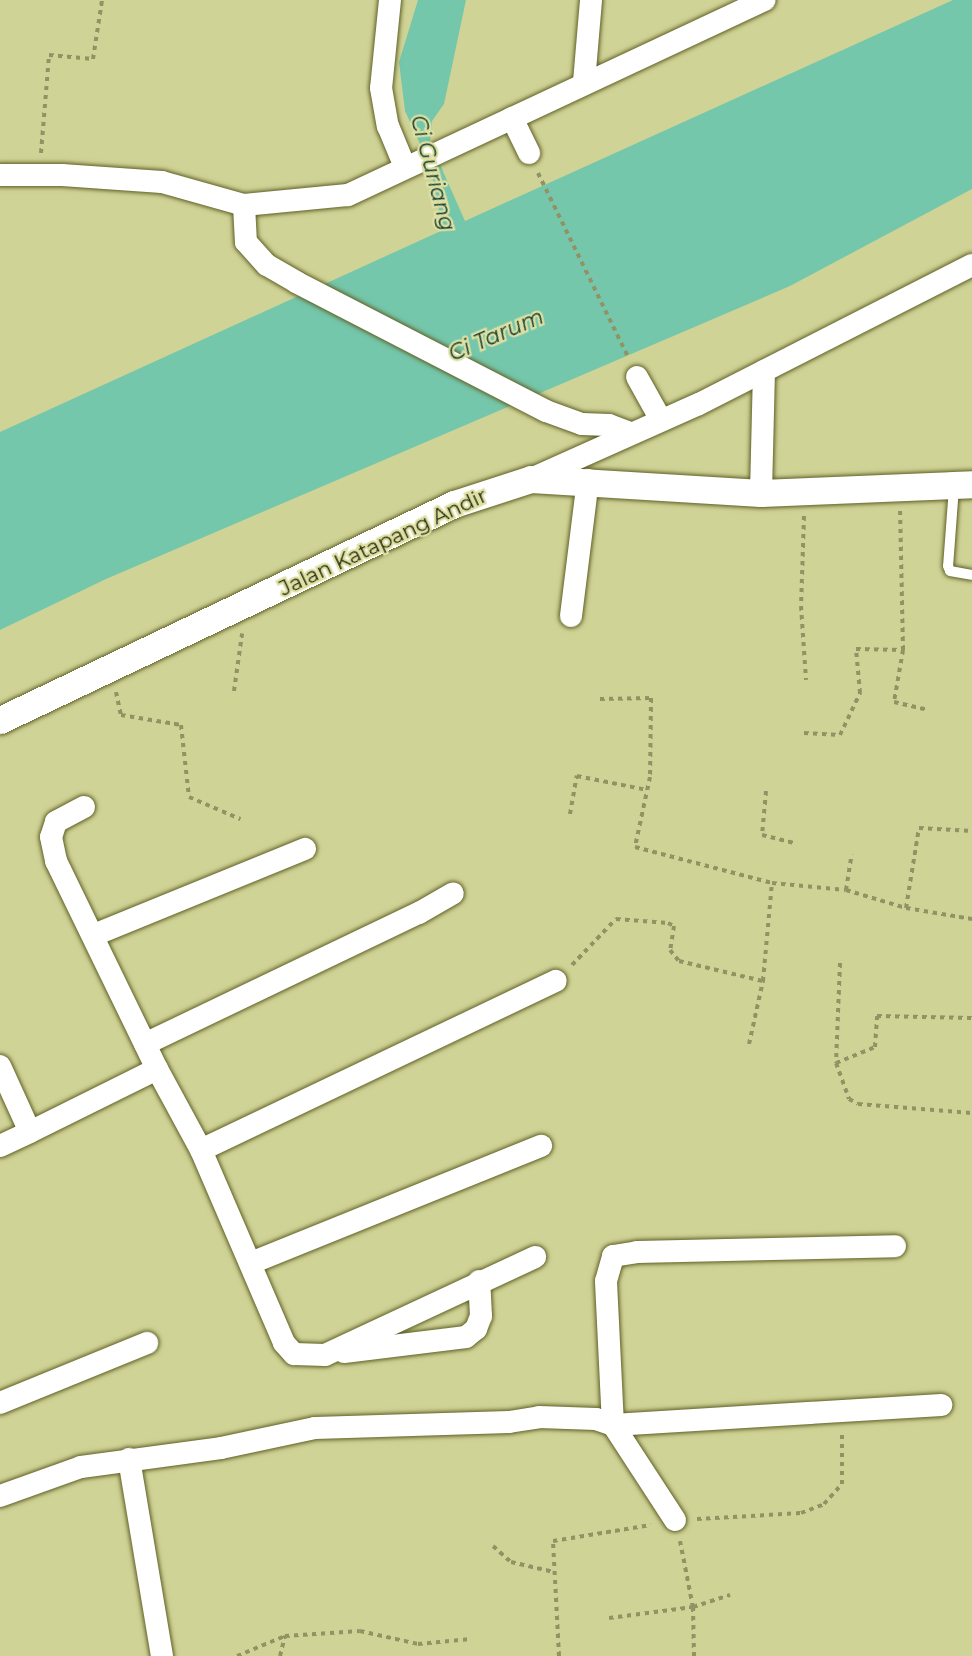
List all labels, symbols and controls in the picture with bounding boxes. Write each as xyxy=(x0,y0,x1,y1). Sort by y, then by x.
water label: Ci Guriang xyxy=(405,112,461,234)
water label: Ci Tarum xyxy=(444,303,548,367)
street label: Jalan Katapang Andir xyxy=(275,483,491,601)

